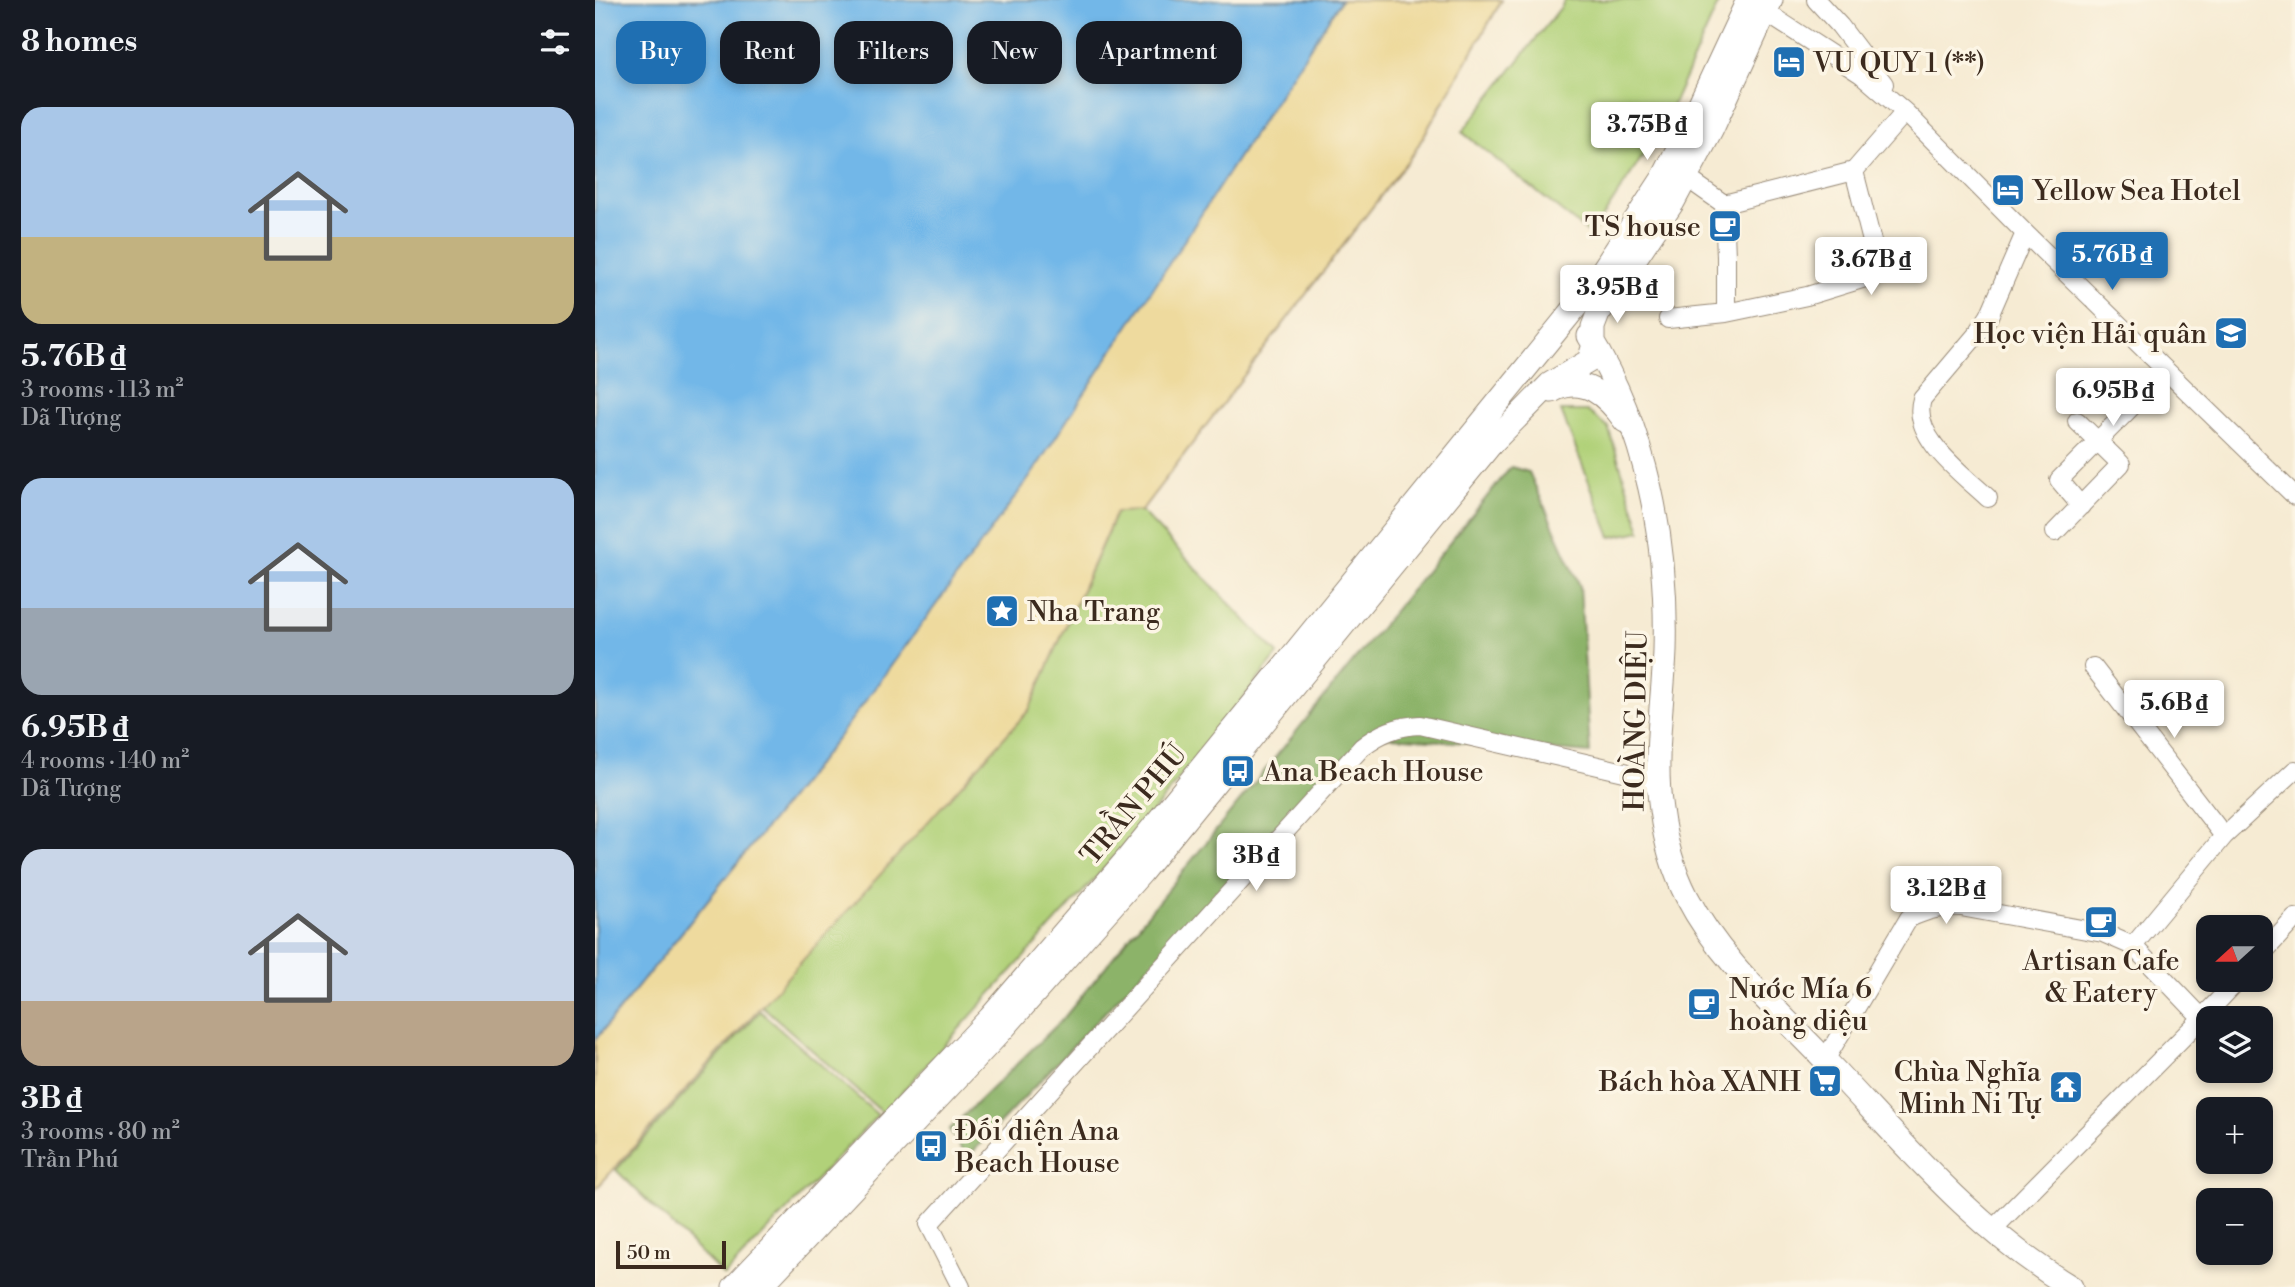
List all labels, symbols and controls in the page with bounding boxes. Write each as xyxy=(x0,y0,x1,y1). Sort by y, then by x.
chip: Buy xyxy=(616,21,706,84)
chip: Rent xyxy=(720,21,820,84)
chip: Filters xyxy=(834,21,953,84)
chip: New xyxy=(967,21,1062,84)
chip: Apartment xyxy=(1076,21,1242,84)
text: 8 homes xyxy=(21,23,137,61)
icon: filters xyxy=(536,23,574,61)
hotel icon: VU QUY 1 (**) xyxy=(1770,43,1808,81)
place label: VU QUY 1 (**) xyxy=(1812,46,1985,81)
pin: 3.75B ₫ xyxy=(1582,102,1712,162)
text: 3.75B ₫ xyxy=(1607,111,1687,139)
icon: home xyxy=(235,153,361,279)
hotel icon: Yellow Sea Hotel xyxy=(1989,171,2027,209)
place label: Yellow Sea Hotel xyxy=(2031,174,2241,209)
cafe icon: TS house xyxy=(1706,207,1744,245)
place label: TS house xyxy=(1585,210,1701,245)
pin: 5.76B ₫ xyxy=(2047,232,2177,292)
pin: 3.67B ₫ xyxy=(1806,238,1936,297)
text: 5.76B ₫ xyxy=(2072,241,2152,269)
text: 3.67B ₫ xyxy=(1831,246,1911,274)
pin: 3.95B ₫ xyxy=(1552,266,1682,325)
text: 3.95B ₫ xyxy=(1576,274,1658,302)
school or university icon: Học viện Hải quân xyxy=(2212,314,2250,352)
place label: Học viện Hải quân xyxy=(1973,317,2207,352)
text: 5.76B ₫ xyxy=(21,338,126,376)
pin: 6.95B ₫ xyxy=(2048,368,2178,428)
text: 3 rooms · 113 m² xyxy=(21,376,184,404)
text: 6.95B ₫ xyxy=(2072,377,2154,405)
text: Dã Tượng xyxy=(21,404,121,432)
icon: home xyxy=(235,524,361,650)
place icon: Nha Trang xyxy=(983,592,1021,630)
place label: Nha Trang xyxy=(1027,595,1161,630)
street label: HOÀNG DIỆU xyxy=(1615,630,1656,812)
pin: 5.6B ₫ xyxy=(2117,680,2231,740)
text: 5.6B ₫ xyxy=(2140,689,2208,717)
text: 6.95B ₫ xyxy=(21,709,128,747)
street label: TRẦN PHÚ xyxy=(1070,734,1195,872)
text: 4 rooms · 140 m² xyxy=(21,747,189,775)
bus stop icon: Ana Beach House xyxy=(1219,752,1257,790)
place label: Ana Beach House xyxy=(1262,755,1484,790)
text: Dã Tượng xyxy=(21,775,121,803)
pin: 3B ₫ xyxy=(1215,834,1297,893)
text: 3B ₫ xyxy=(1233,842,1279,870)
pin: 3.12B ₫ xyxy=(1881,866,2011,926)
text: 3.12B ₫ xyxy=(1907,875,1985,903)
icon: home xyxy=(235,895,361,1021)
cafe icon: Artisan Cafe & Eatery xyxy=(2082,903,2120,941)
north arrow xyxy=(2196,915,2273,992)
map controls xyxy=(2196,915,2273,1265)
place label: Artisan Cafe & Eatery xyxy=(2021,944,2180,1011)
place label: Nước Mía 6 hoàng diệu xyxy=(1729,972,1872,1039)
cafe icon: Nước Mía 6 hoàng diệu xyxy=(1685,985,1723,1023)
button: layers xyxy=(2196,1006,2273,1083)
place label: Chùa Nghĩa Minh Ni Tự xyxy=(1894,1055,2042,1122)
supermarket icon: Bách hòa XANH xyxy=(1806,1062,1844,1100)
place label: Bách hòa XANH xyxy=(1598,1065,1802,1100)
temple icon: Chùa Nghĩa Minh Ni Tự xyxy=(2047,1068,2085,1106)
text: 3B ₫ xyxy=(21,1080,82,1118)
button: + xyxy=(2196,1097,2273,1174)
place label: Đối diện Ana Beach House xyxy=(954,1114,1120,1181)
text: 3 rooms · 80 m² xyxy=(21,1118,180,1146)
bus stop icon: Đối diện Ana Beach House xyxy=(912,1127,950,1165)
text: Trần Phú xyxy=(21,1146,119,1174)
button: − xyxy=(2196,1188,2273,1265)
scale bar xyxy=(616,1238,726,1270)
text: 50 m xyxy=(627,1241,671,1265)

